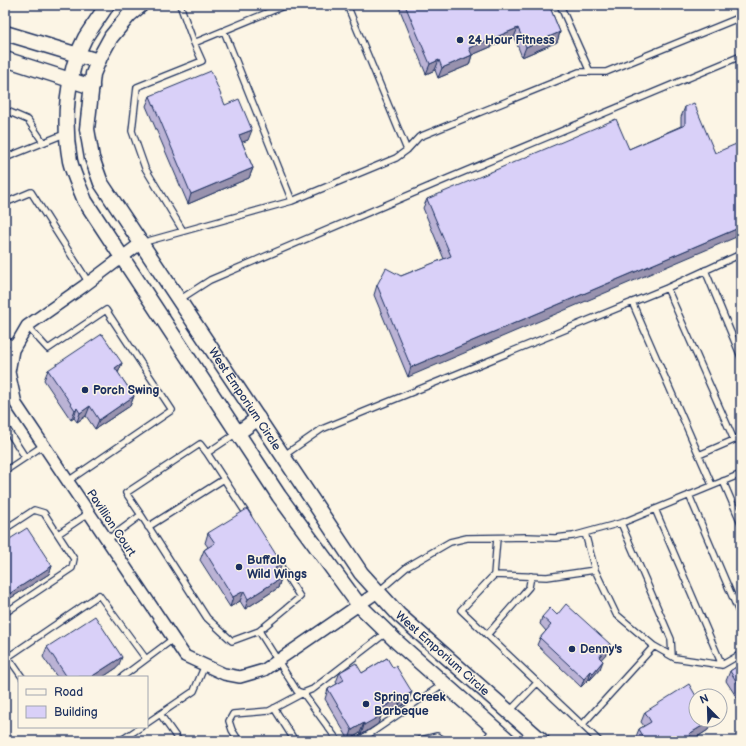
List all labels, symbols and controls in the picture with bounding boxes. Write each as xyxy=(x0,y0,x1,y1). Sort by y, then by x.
place label: 24 Hour Fitness xyxy=(468,33,555,48)
marker: 24 Hour Fitness xyxy=(455,35,465,45)
street label: West Emporium Circle xyxy=(205,345,285,453)
place label: Porch Swing xyxy=(93,383,159,398)
marker: Porch Swing xyxy=(80,385,90,395)
street label: Pavillion Court xyxy=(83,487,139,560)
place label: Buffalo Wild Wings xyxy=(247,553,307,582)
marker: Buffalo Wild Wings xyxy=(234,562,244,572)
street label: West Emporium Circle xyxy=(392,608,493,699)
place label: Denny's xyxy=(580,642,622,657)
marker: Denny's xyxy=(567,644,577,654)
legend xyxy=(18,676,148,728)
text: Road xyxy=(54,685,83,700)
north arrow xyxy=(688,688,728,728)
place label: Spring Creek Barbeque xyxy=(374,690,446,719)
text: N xyxy=(698,692,711,707)
marker: Spring Creek Barbeque xyxy=(361,699,371,709)
text: Building xyxy=(54,705,98,720)

